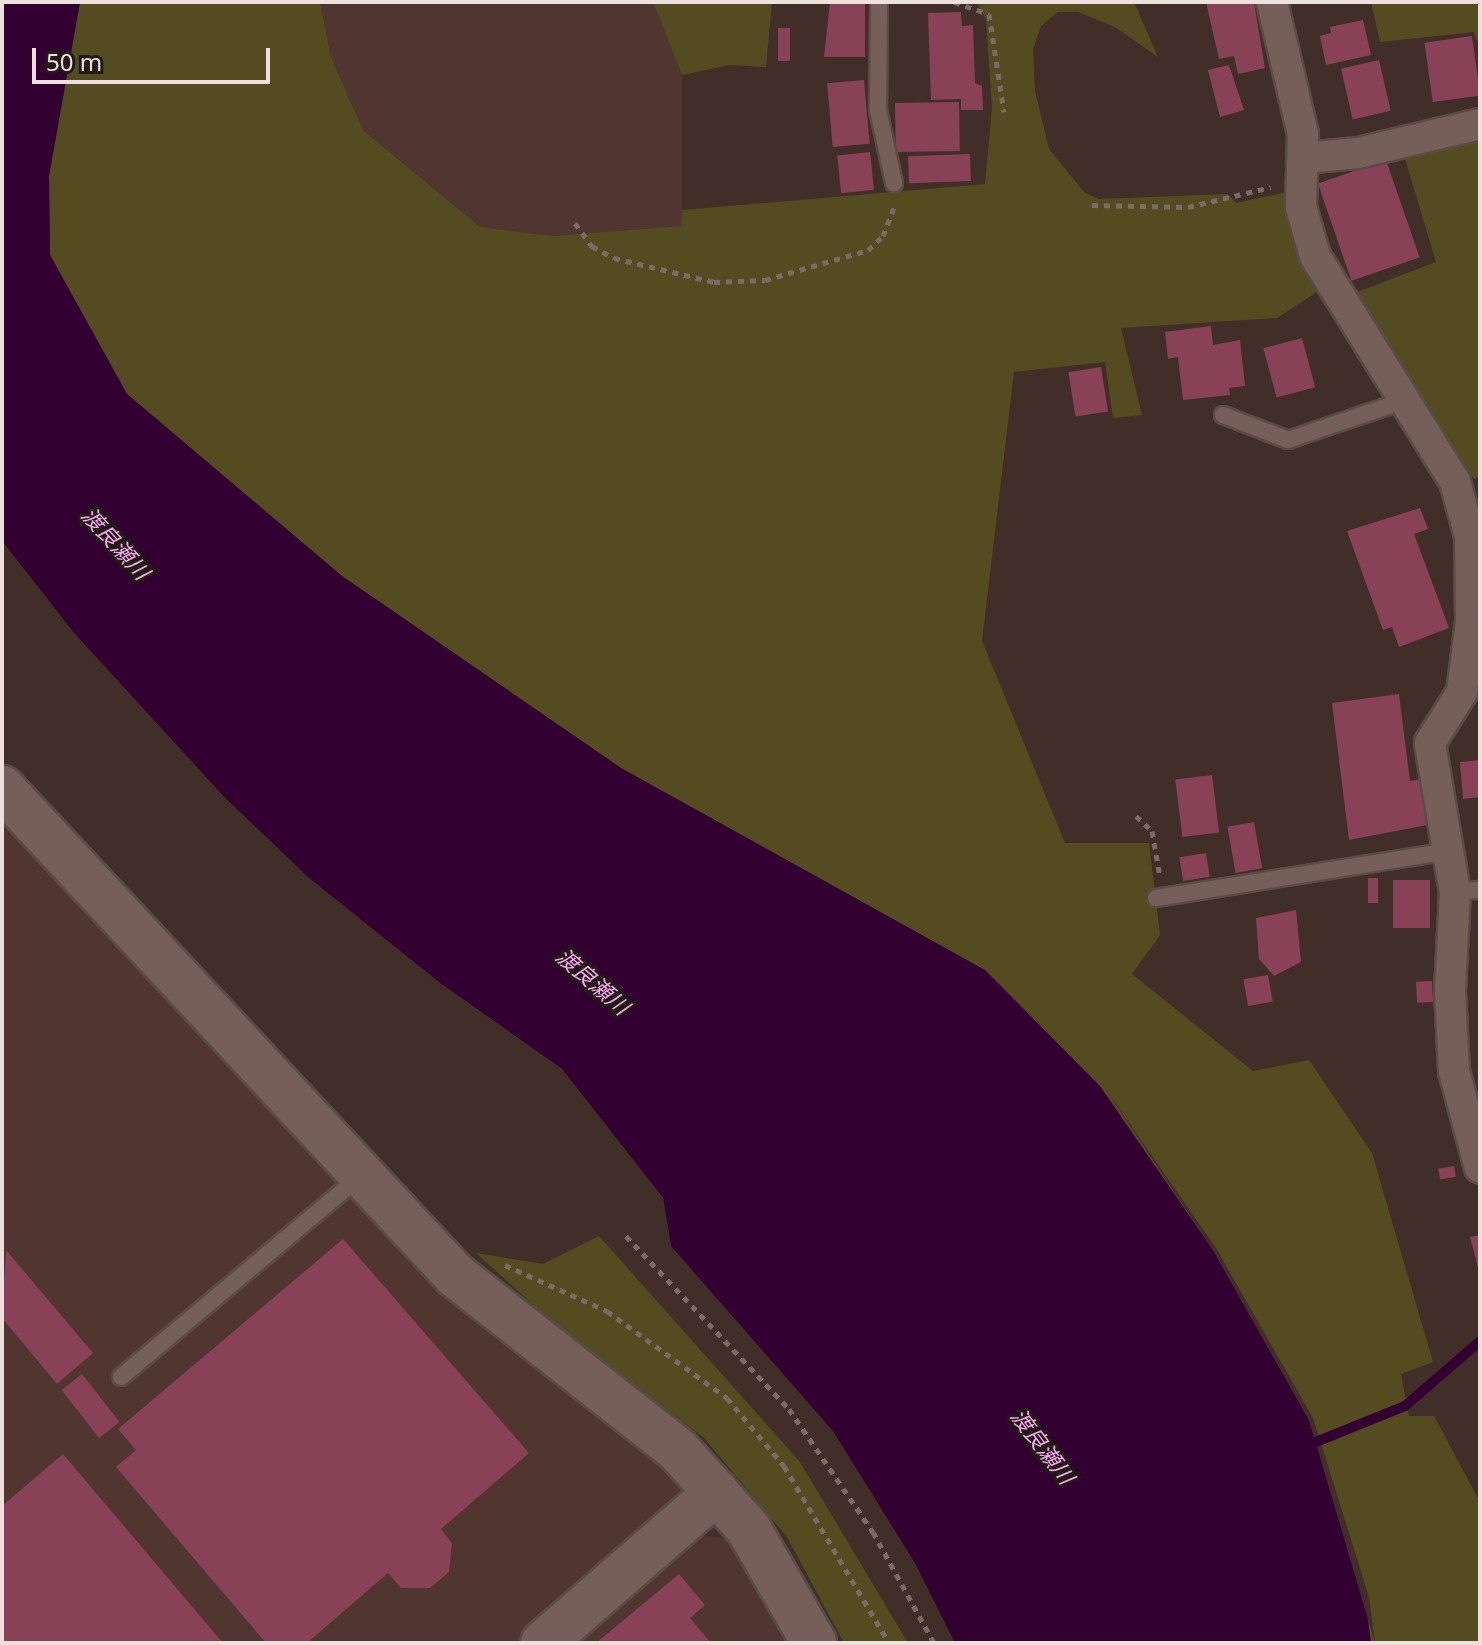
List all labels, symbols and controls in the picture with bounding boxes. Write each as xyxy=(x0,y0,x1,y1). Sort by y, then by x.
scale bar xyxy=(36,32,274,82)
text: 50 m xyxy=(46,45,102,78)
water label: 渡良瀬川 xyxy=(77,501,155,585)
water label: 渡良瀬川 xyxy=(551,942,635,1020)
water label: 渡良瀬川 xyxy=(1006,1403,1080,1489)

